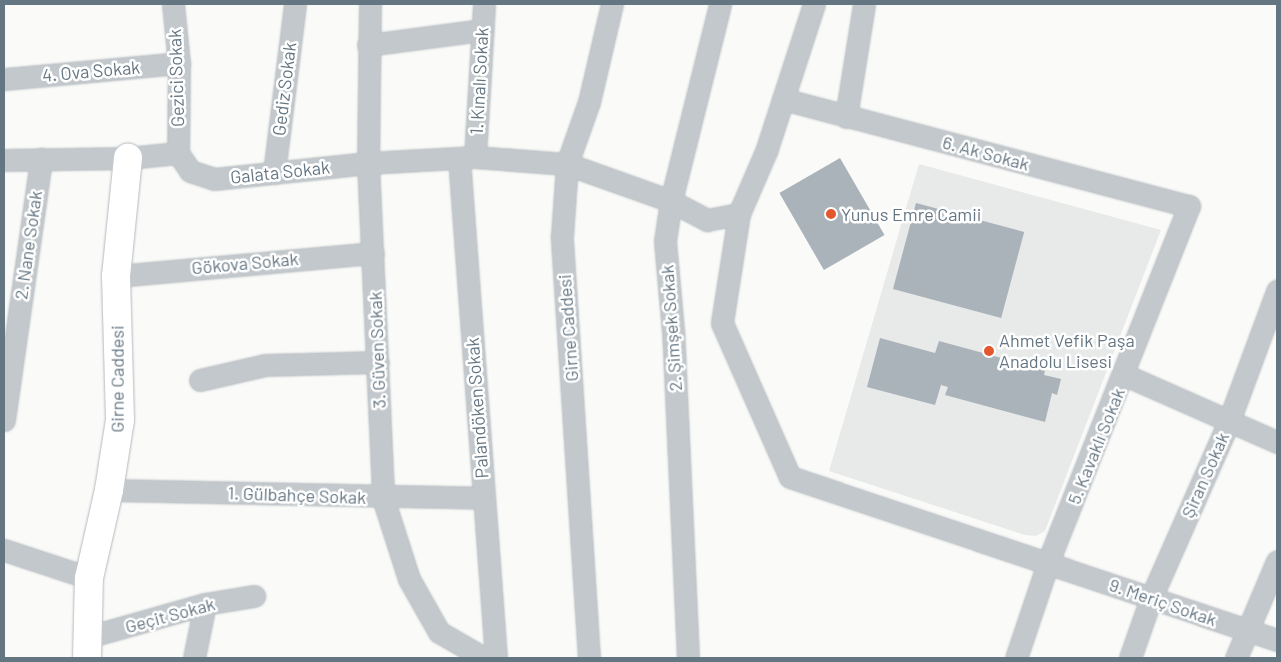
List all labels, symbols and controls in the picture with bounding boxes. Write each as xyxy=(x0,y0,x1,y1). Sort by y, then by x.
street label: 1. Kınalı Sokak xyxy=(465,27,493,135)
street label: Gezici Sokak xyxy=(163,29,189,127)
street label: Gediz Sokak xyxy=(268,41,300,137)
street label: 4. Ova Sokak xyxy=(41,56,141,86)
street label: 6. Ak Sokak xyxy=(940,131,1032,175)
street label: Galata Sokak xyxy=(229,156,331,188)
street label: 2. Nane Sokak xyxy=(10,189,46,301)
place label: Yunus Emre Camii xyxy=(841,203,981,225)
marker: Yunus Emre Camii xyxy=(825,208,837,220)
street label: Gökova Sokak xyxy=(191,248,299,278)
street label: 2. Şimşek Sokak xyxy=(656,264,686,392)
street label: Girne Caddesi xyxy=(553,274,583,382)
street label: 3. Güven Sokak xyxy=(364,291,390,409)
street label: Girne Caddesi xyxy=(106,325,128,433)
place label: Ahmet Vefik Paşa Anadolu Lisesi xyxy=(999,330,1135,372)
street label: Palandöken Sokak xyxy=(461,337,493,479)
marker: Ahmet Vefik Paşa Anadolu Lisesi xyxy=(983,345,995,357)
street label: 5. Kavaklı Sokak xyxy=(1063,385,1129,507)
street label: Şiran Sokak xyxy=(1177,429,1233,521)
street label: 1. Gülbahçe Sokak xyxy=(228,482,366,508)
street label: 9. Meriç Sokak xyxy=(1107,574,1219,630)
street label: Geçit Sokak xyxy=(123,593,217,637)

